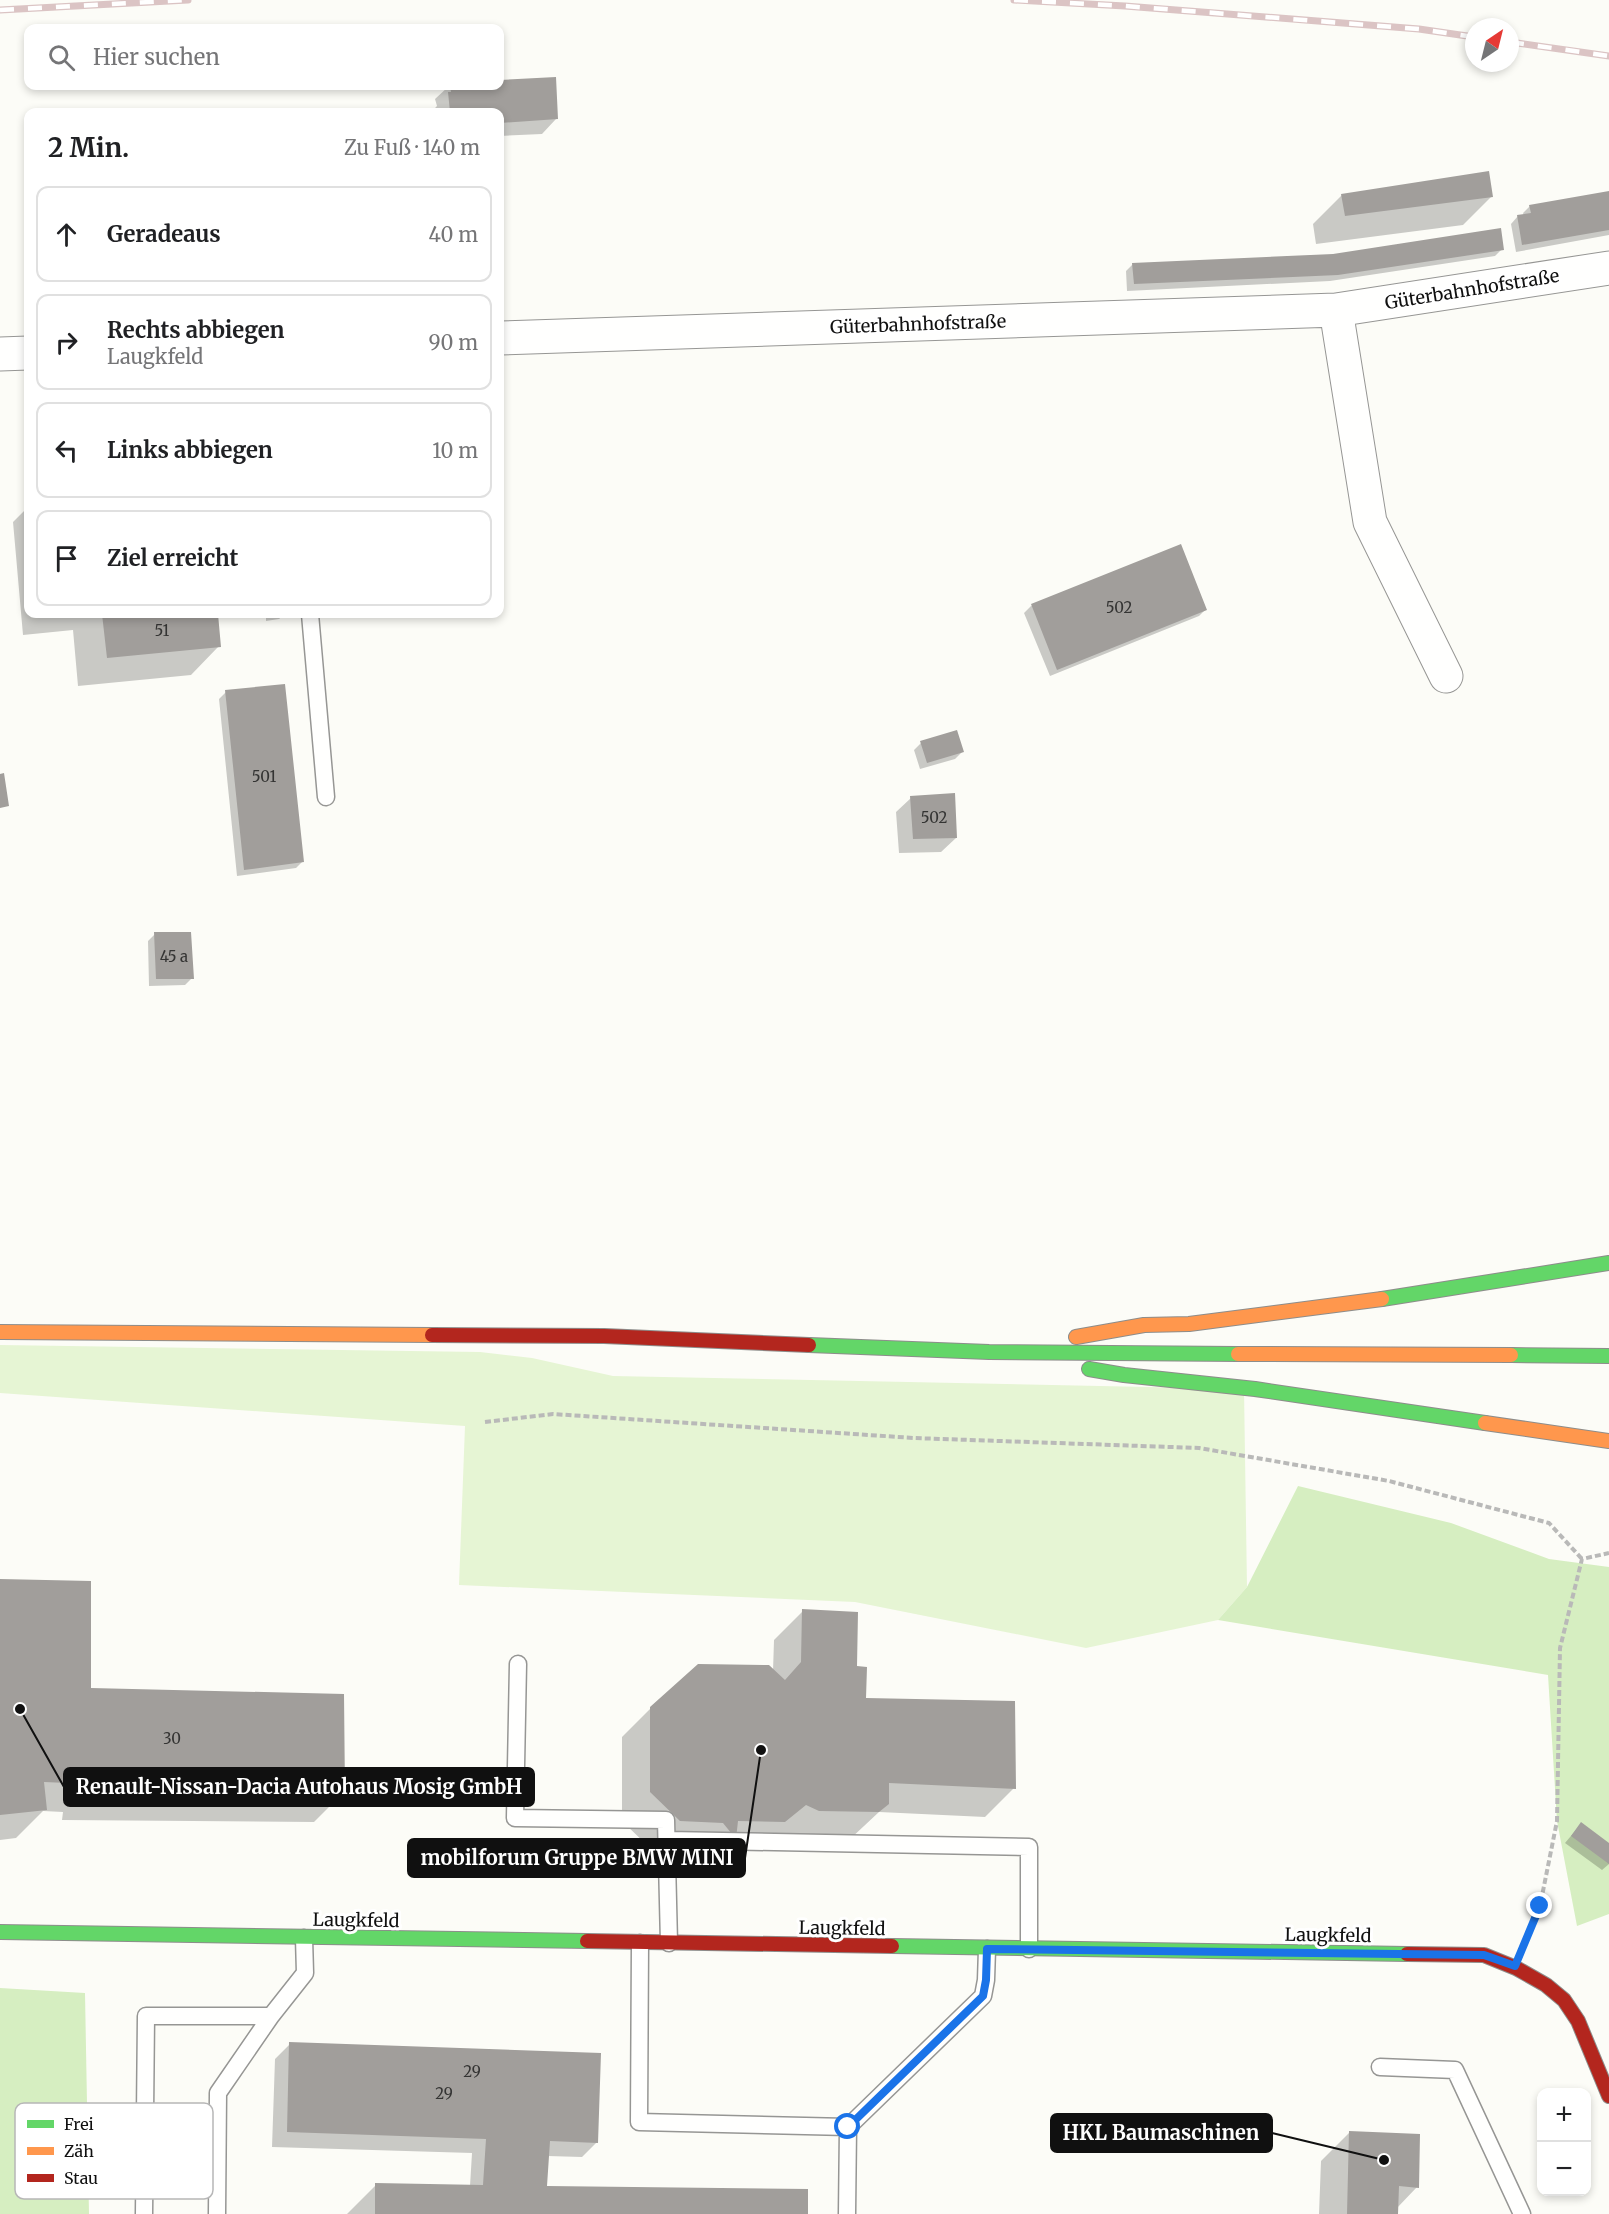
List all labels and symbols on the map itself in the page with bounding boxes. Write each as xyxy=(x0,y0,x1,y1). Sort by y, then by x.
north arrow xyxy=(1465,18,1519,72)
street label: Güterbahnhofstraße xyxy=(1383,264,1561,314)
street label: Güterbahnhofstraße xyxy=(830,309,1006,339)
house number: 502 xyxy=(1106,598,1132,617)
house number: 51 xyxy=(155,621,170,640)
house number: 501 xyxy=(252,767,276,786)
house number: 502 xyxy=(921,808,947,827)
house number: 45 a xyxy=(160,947,188,966)
house number: 30 xyxy=(163,1729,181,1748)
callout: Renault-Nissan-Dacia Autohaus Mosig GmbH xyxy=(64,1768,534,1806)
text: Renault-Nissan-Dacia Autohaus Mosig GmbH xyxy=(76,1774,522,1799)
callout: mobilforum Gruppe BMW MINI xyxy=(408,1839,745,1877)
text: mobilforum Gruppe BMW MINI xyxy=(421,1845,733,1870)
route end xyxy=(1526,1892,1552,1918)
street label: Laugkfeld xyxy=(312,1908,400,1932)
street label: Laugkfeld xyxy=(798,1916,886,1940)
street label: Laugkfeld xyxy=(1284,1923,1372,1947)
house number: 29 xyxy=(463,2062,481,2081)
house number: 29 xyxy=(435,2084,453,2103)
legend xyxy=(15,2103,213,2199)
route start xyxy=(834,2113,860,2139)
text: Frei xyxy=(64,2114,94,2134)
callout: HKL Baumaschinen xyxy=(1051,2114,1272,2152)
text: HKL Baumaschinen xyxy=(1063,2120,1260,2145)
text: Zäh xyxy=(64,2141,94,2161)
text: Stau xyxy=(64,2168,98,2188)

